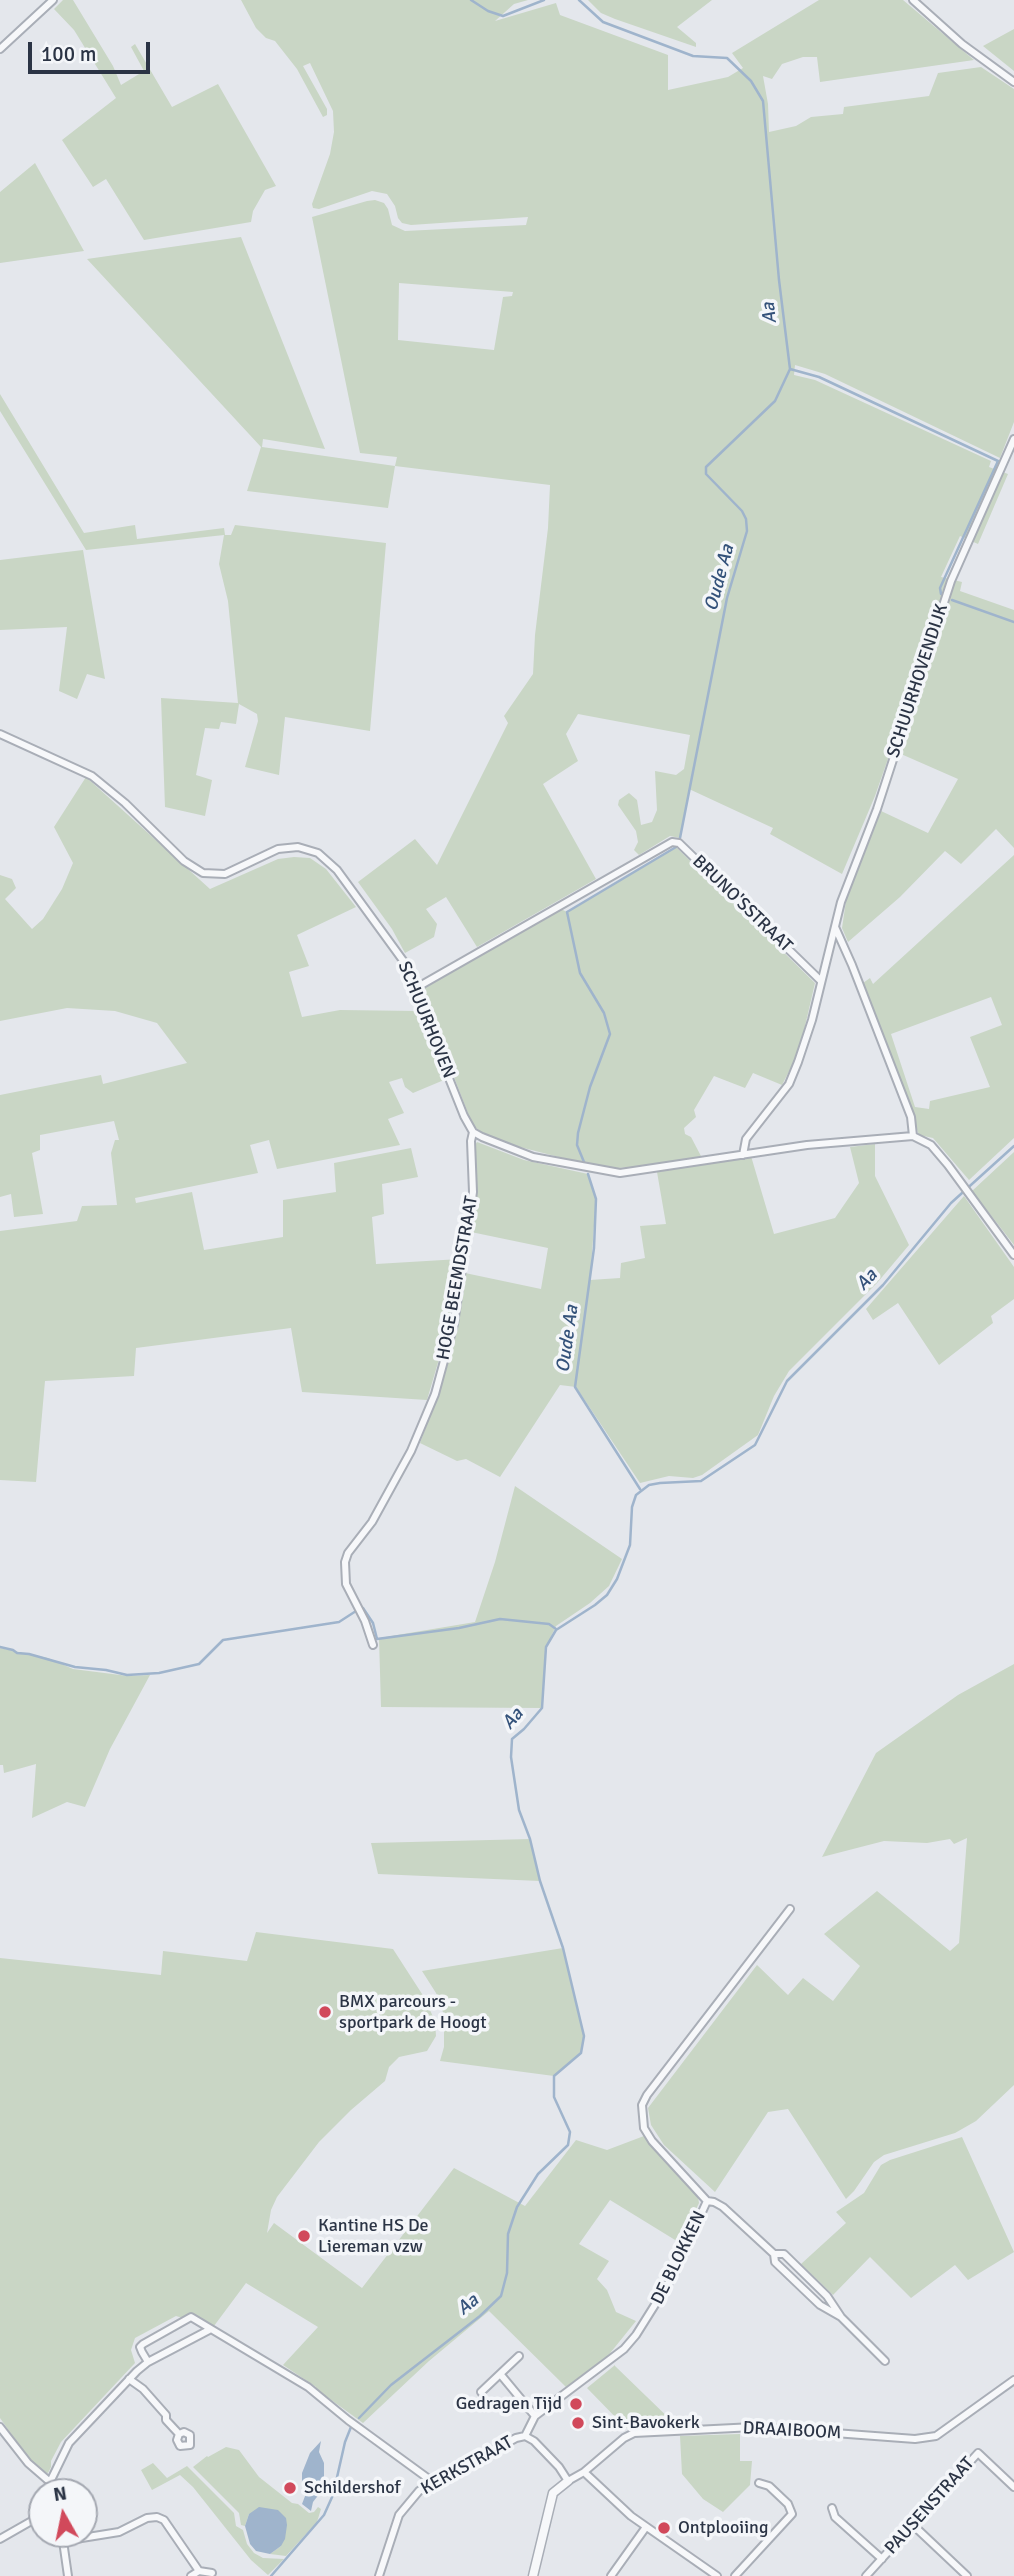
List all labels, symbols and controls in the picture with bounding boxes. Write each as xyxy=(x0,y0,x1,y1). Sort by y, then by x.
scale bar xyxy=(32,28,154,72)
text: 100 m xyxy=(41,41,96,67)
water label: Aa xyxy=(758,301,782,325)
water label: Oude Aa xyxy=(700,542,740,614)
street label: SCHUURHOVENDIJK xyxy=(883,602,953,760)
street label: BRUNO'SSTRAAT xyxy=(688,851,796,957)
street label: SCHUURHOVEN xyxy=(393,958,459,1082)
street label: HOGE BEEMDSTRAAT xyxy=(433,1194,483,1362)
water label: Aa xyxy=(851,1264,883,1296)
water label: Oude Aa xyxy=(552,1304,584,1374)
water label: Aa xyxy=(497,1704,529,1734)
place label: BMX parcours - sportpark de Hoogt xyxy=(339,1991,487,2034)
marker: BMX parcours - sportpark de Hoogt xyxy=(317,2004,333,2020)
street label: DE BLOKKEN xyxy=(647,2208,711,2308)
place label: Kantine HS De Liereman vzw xyxy=(318,2215,429,2258)
marker: Kantine HS De Liereman vzw xyxy=(296,2228,312,2244)
water label: Aa xyxy=(453,2289,483,2321)
place label: Gedragen Tijd xyxy=(456,2393,562,2415)
marker: Gedragen Tijd xyxy=(568,2396,584,2412)
place label: Sint-Bavokerk xyxy=(592,2412,700,2434)
marker: Sint-Bavokerk xyxy=(570,2415,586,2431)
street label: DRAAIBOOM xyxy=(742,2418,842,2444)
street label: KERKSTRAAT xyxy=(417,2432,517,2500)
street label: PAUSENSTRAAT xyxy=(881,2453,979,2559)
place label: Schildershof xyxy=(304,2477,400,2499)
north arrow xyxy=(28,2478,98,2548)
marker: Schildershof xyxy=(282,2480,298,2496)
text: N xyxy=(52,2481,68,2507)
place label: Ontplooiing xyxy=(678,2517,768,2539)
marker: Ontplooiing xyxy=(656,2520,672,2536)

